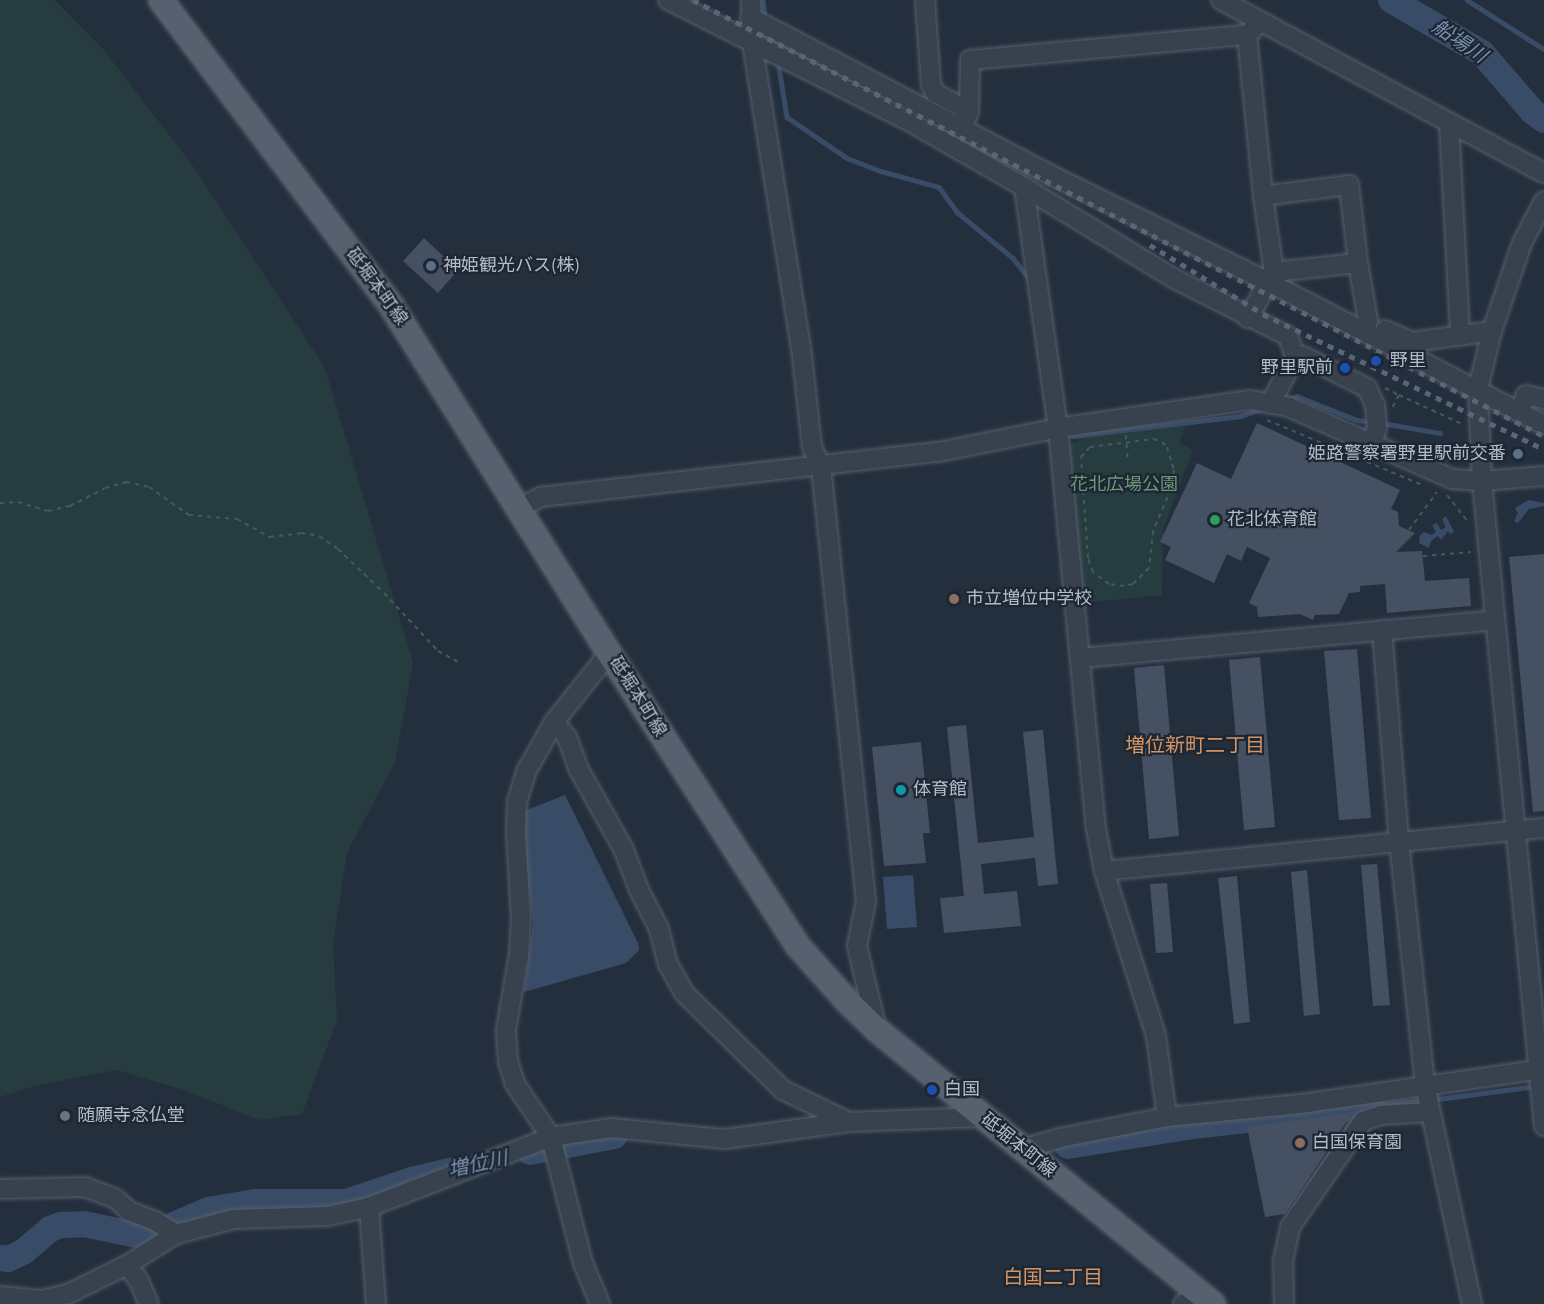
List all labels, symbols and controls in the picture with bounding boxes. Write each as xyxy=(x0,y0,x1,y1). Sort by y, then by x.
water label: 船場川 xyxy=(1427,15,1491,69)
street label: 砥堀本町線 xyxy=(341,244,411,330)
place label: 神姫観光バス(株) xyxy=(443,255,580,277)
marker: 神姫観光バス(株) xyxy=(424,259,438,273)
place label: 野里 xyxy=(1390,350,1426,372)
marker: 野里 xyxy=(1367,352,1385,370)
place label: 野里駅前 xyxy=(1261,357,1333,379)
marker: 野里駅前 xyxy=(1338,361,1352,375)
place label: 姫路警察署野里駅前交番 xyxy=(1308,443,1506,465)
marker: 姫路警察署野里駅前交番 xyxy=(1511,447,1525,461)
park label: 花北広場公園 xyxy=(1070,474,1178,496)
place label: 花北体育館 xyxy=(1227,509,1317,531)
marker: 花北体育館 xyxy=(1208,513,1222,527)
place label: 市立増位中学校 xyxy=(966,588,1092,610)
marker: 市立増位中学校 xyxy=(947,592,961,606)
street label: 砥堀本町線 xyxy=(604,653,670,741)
district label: 増位新町二丁目 xyxy=(1125,734,1265,758)
place label: 体育館 xyxy=(913,779,967,801)
marker: 体育館 xyxy=(894,783,908,797)
place label: 白国 xyxy=(944,1079,980,1101)
marker: 白国 xyxy=(925,1083,939,1097)
place label: 随願寺念仏堂 xyxy=(77,1105,185,1127)
marker: 随願寺念仏堂 xyxy=(58,1109,72,1123)
street label: 砥堀本町線 xyxy=(976,1109,1060,1183)
place label: 白国保育園 xyxy=(1312,1132,1402,1154)
marker: 白国保育園 xyxy=(1293,1136,1307,1150)
water label: 増位川 xyxy=(446,1147,510,1183)
district label: 白国二丁目 xyxy=(1003,1266,1103,1290)

